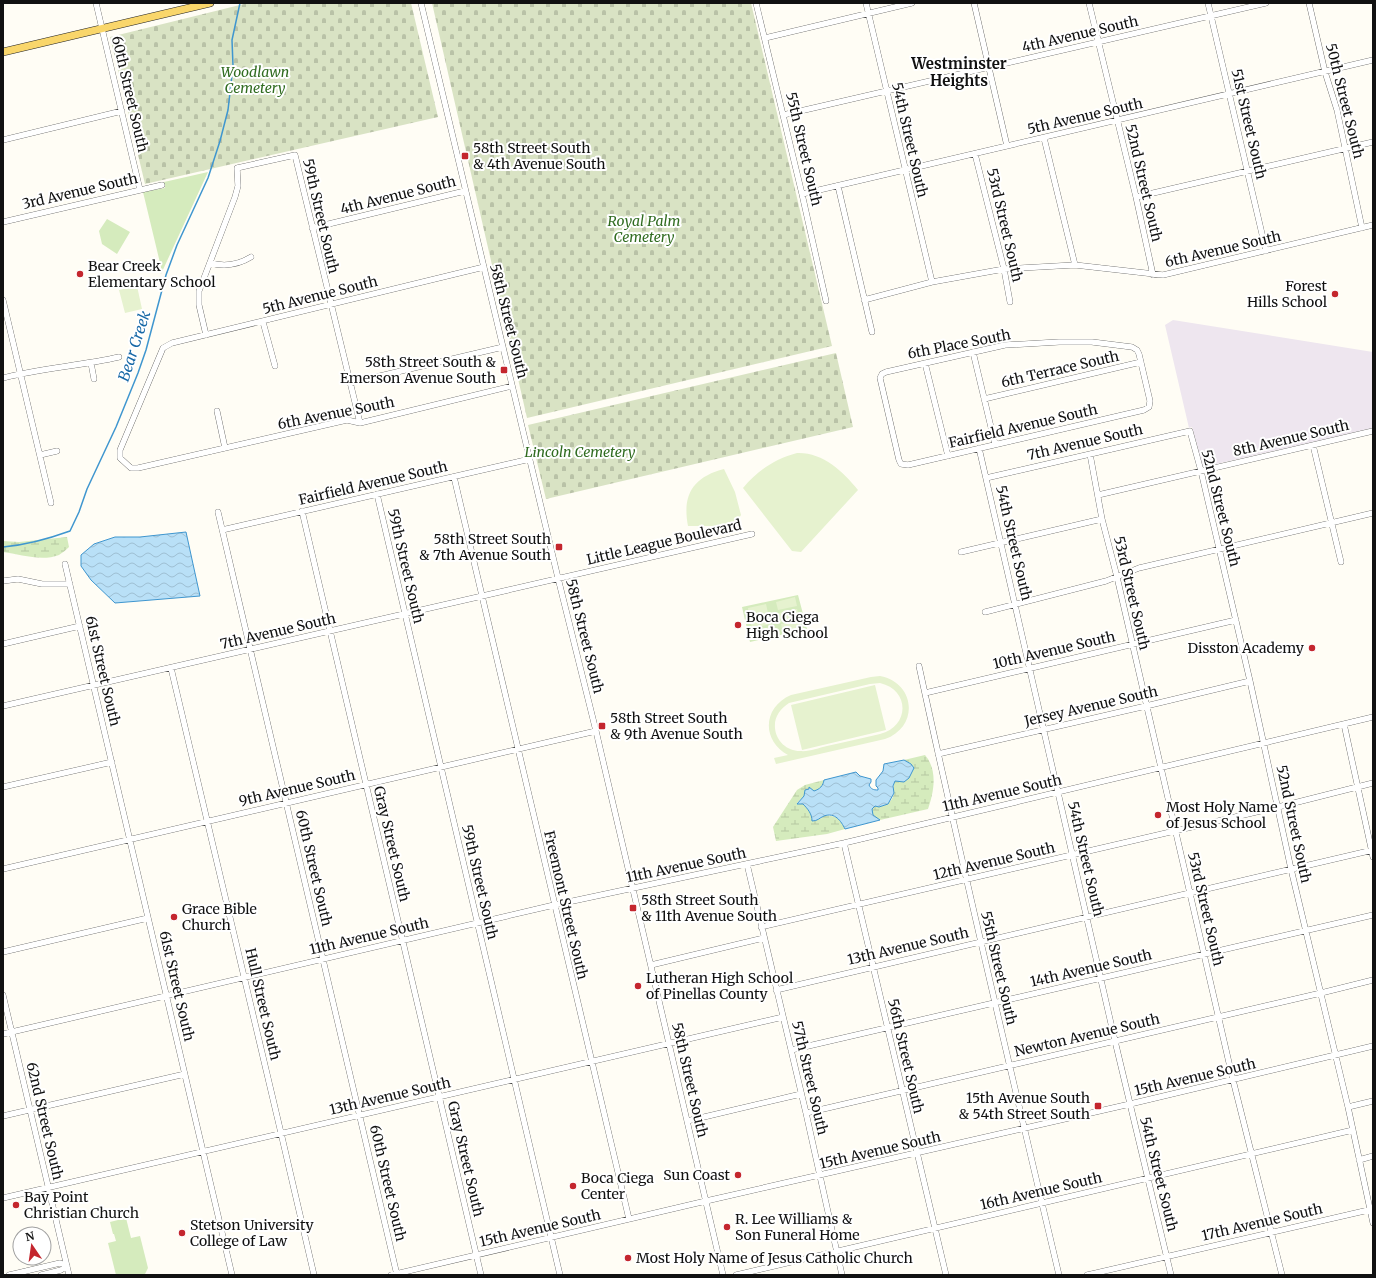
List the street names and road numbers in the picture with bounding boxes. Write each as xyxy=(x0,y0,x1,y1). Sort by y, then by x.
street label: 4th Avenue South xyxy=(1020,12,1140,56)
street label: 60th Street South xyxy=(108,34,152,154)
street label: 50th Street South xyxy=(1322,41,1368,161)
street label: 51st Street South xyxy=(1228,67,1270,181)
street label: 54th Street South xyxy=(888,81,932,199)
street label: 55th Street South xyxy=(782,90,826,208)
street label: 5th Avenue South xyxy=(1025,94,1145,138)
street label: 52nd Street South xyxy=(1122,122,1166,244)
street label: 59th Street South xyxy=(299,157,343,275)
street label: 53rd Street South xyxy=(983,166,1027,284)
street label: 3rd Avenue South xyxy=(21,169,139,213)
street label: 4th Avenue South xyxy=(338,172,458,218)
street label: 6th Avenue South xyxy=(1163,227,1283,271)
street label: 58th Street South xyxy=(486,262,532,380)
street label: 5th Avenue South xyxy=(261,272,379,318)
street label: 6th Place South xyxy=(906,325,1012,363)
street label: 6th Terrace South xyxy=(999,347,1121,391)
street label: 6th Avenue South xyxy=(276,393,396,433)
street label: Fairfield Avenue South xyxy=(947,400,1099,452)
street label: 8th Avenue South xyxy=(1231,416,1351,460)
street label: 7th Avenue South xyxy=(1025,420,1145,464)
street label: 52nd Street South xyxy=(1198,448,1244,568)
street label: Fairfield Avenue South xyxy=(297,457,449,509)
street label: 54th Street South xyxy=(992,484,1036,602)
street label: 59th Street South xyxy=(384,507,428,625)
street label: Little League Boulevard xyxy=(585,515,744,569)
street label: 53rd Street South xyxy=(1110,534,1154,652)
street label: 58th Street South xyxy=(562,577,608,695)
street label: 7th Avenue South xyxy=(218,609,338,653)
street label: 61st Street South xyxy=(82,614,124,728)
street label: 10th Avenue South xyxy=(991,627,1117,673)
street label: Jersey Avenue South xyxy=(1022,682,1159,730)
street label: 52nd Street South xyxy=(1273,763,1315,885)
street label: 9th Avenue South xyxy=(237,766,357,810)
street label: 11th Avenue South xyxy=(941,770,1063,816)
street label: Gray Street South xyxy=(370,784,414,904)
street label: 54th Street South xyxy=(1064,800,1108,918)
street label: 60th Street South xyxy=(292,808,336,928)
street label: 59th Street South xyxy=(458,823,502,941)
street label: Freemont Street South xyxy=(540,829,592,981)
street label: 12th Avenue South xyxy=(931,838,1057,884)
street label: 11th Avenue South xyxy=(624,844,748,886)
street label: 53rd Street South xyxy=(1184,850,1228,968)
street label: 55th Street South xyxy=(977,909,1021,1027)
street label: 11th Avenue South xyxy=(308,913,430,959)
street label: 13th Avenue South xyxy=(846,923,970,969)
street label: 61st Street South xyxy=(156,929,198,1043)
street label: 14th Avenue South xyxy=(1028,945,1154,991)
street label: Hull Street South xyxy=(241,946,285,1062)
street label: 56th Street South xyxy=(884,997,928,1115)
street label: Newton Avenue South xyxy=(1013,1010,1161,1060)
street label: 57th Street South xyxy=(788,1019,832,1137)
street label: 58th Street South xyxy=(668,1021,712,1139)
street label: 15th Avenue South xyxy=(1133,1054,1257,1100)
street label: 62nd Street South xyxy=(23,1060,67,1182)
street label: 13th Avenue South xyxy=(328,1073,452,1119)
street label: Gray Street South xyxy=(444,1099,488,1219)
street label: 54th Street South xyxy=(1136,1115,1182,1233)
street label: 60th Street South xyxy=(366,1123,410,1243)
street label: 15th Avenue South xyxy=(818,1127,942,1173)
street label: 16th Avenue South xyxy=(978,1168,1104,1214)
street label: 17th Avenue South xyxy=(1200,1199,1324,1245)
street label: 15th Avenue South xyxy=(478,1205,602,1251)

